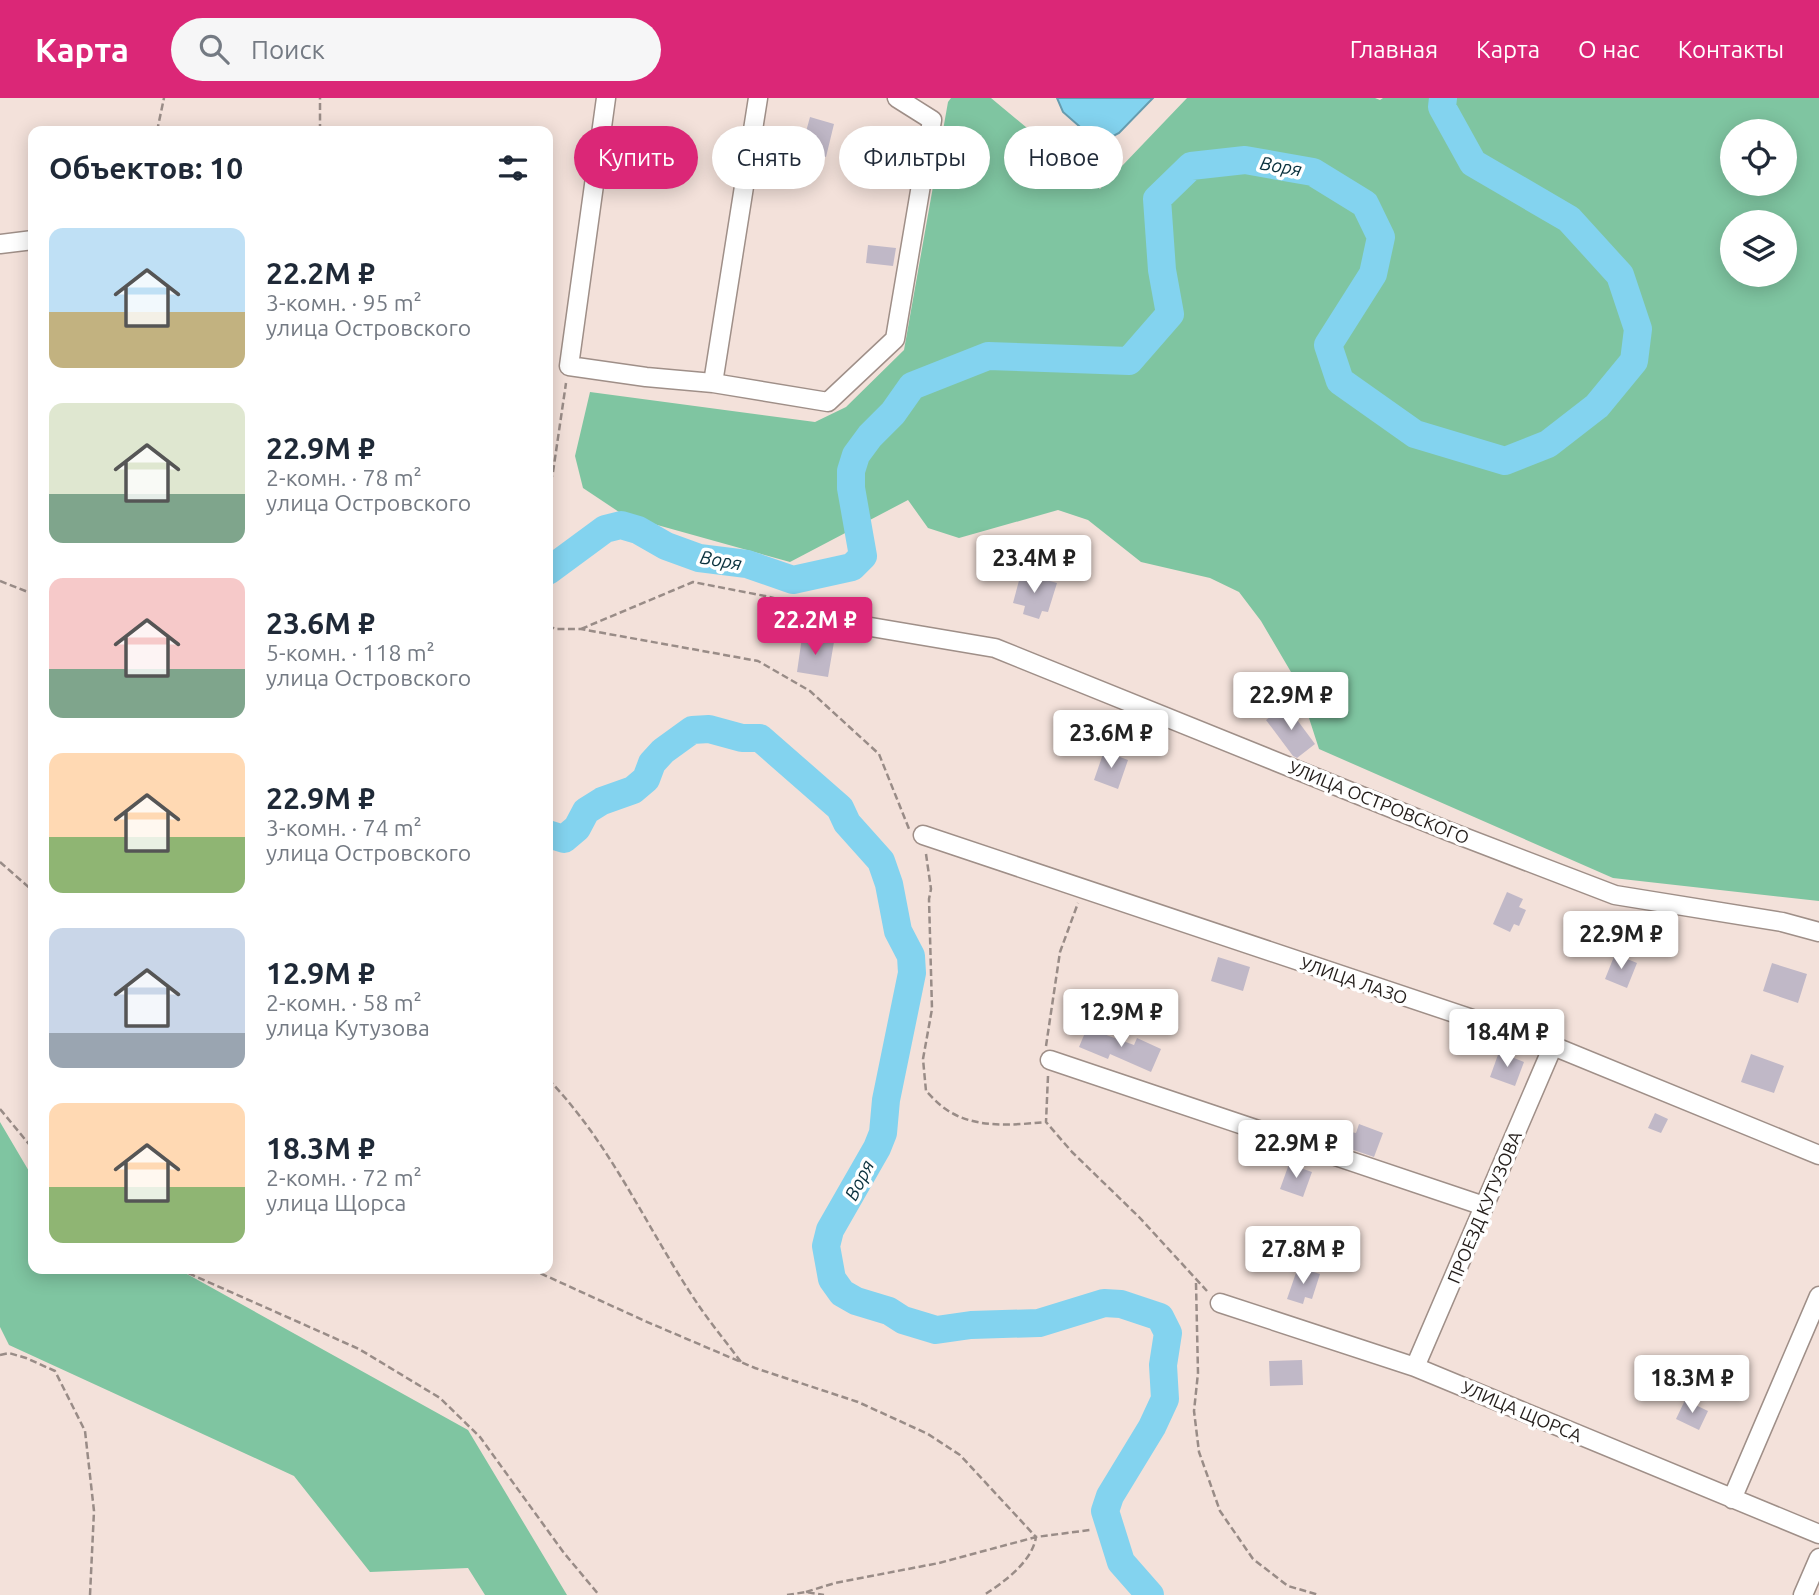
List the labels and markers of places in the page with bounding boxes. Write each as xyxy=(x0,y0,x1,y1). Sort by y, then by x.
pin: 23.4M ₽ xyxy=(969,536,1099,595)
pin: 22.2M ₽ xyxy=(750,598,880,657)
pin: 22.9M ₽ xyxy=(1226,672,1356,732)
pin: 23.6M ₽ xyxy=(1046,710,1176,770)
pin: 22.9M ₽ xyxy=(1556,912,1686,971)
pin: 12.9M ₽ xyxy=(1056,990,1186,1049)
pin: 18.4M ₽ xyxy=(1442,1010,1572,1069)
pin: 22.9M ₽ xyxy=(1231,1121,1361,1180)
pin: 27.8M ₽ xyxy=(1238,1226,1368,1286)
pin: 18.3M ₽ xyxy=(1627,1356,1757,1415)

